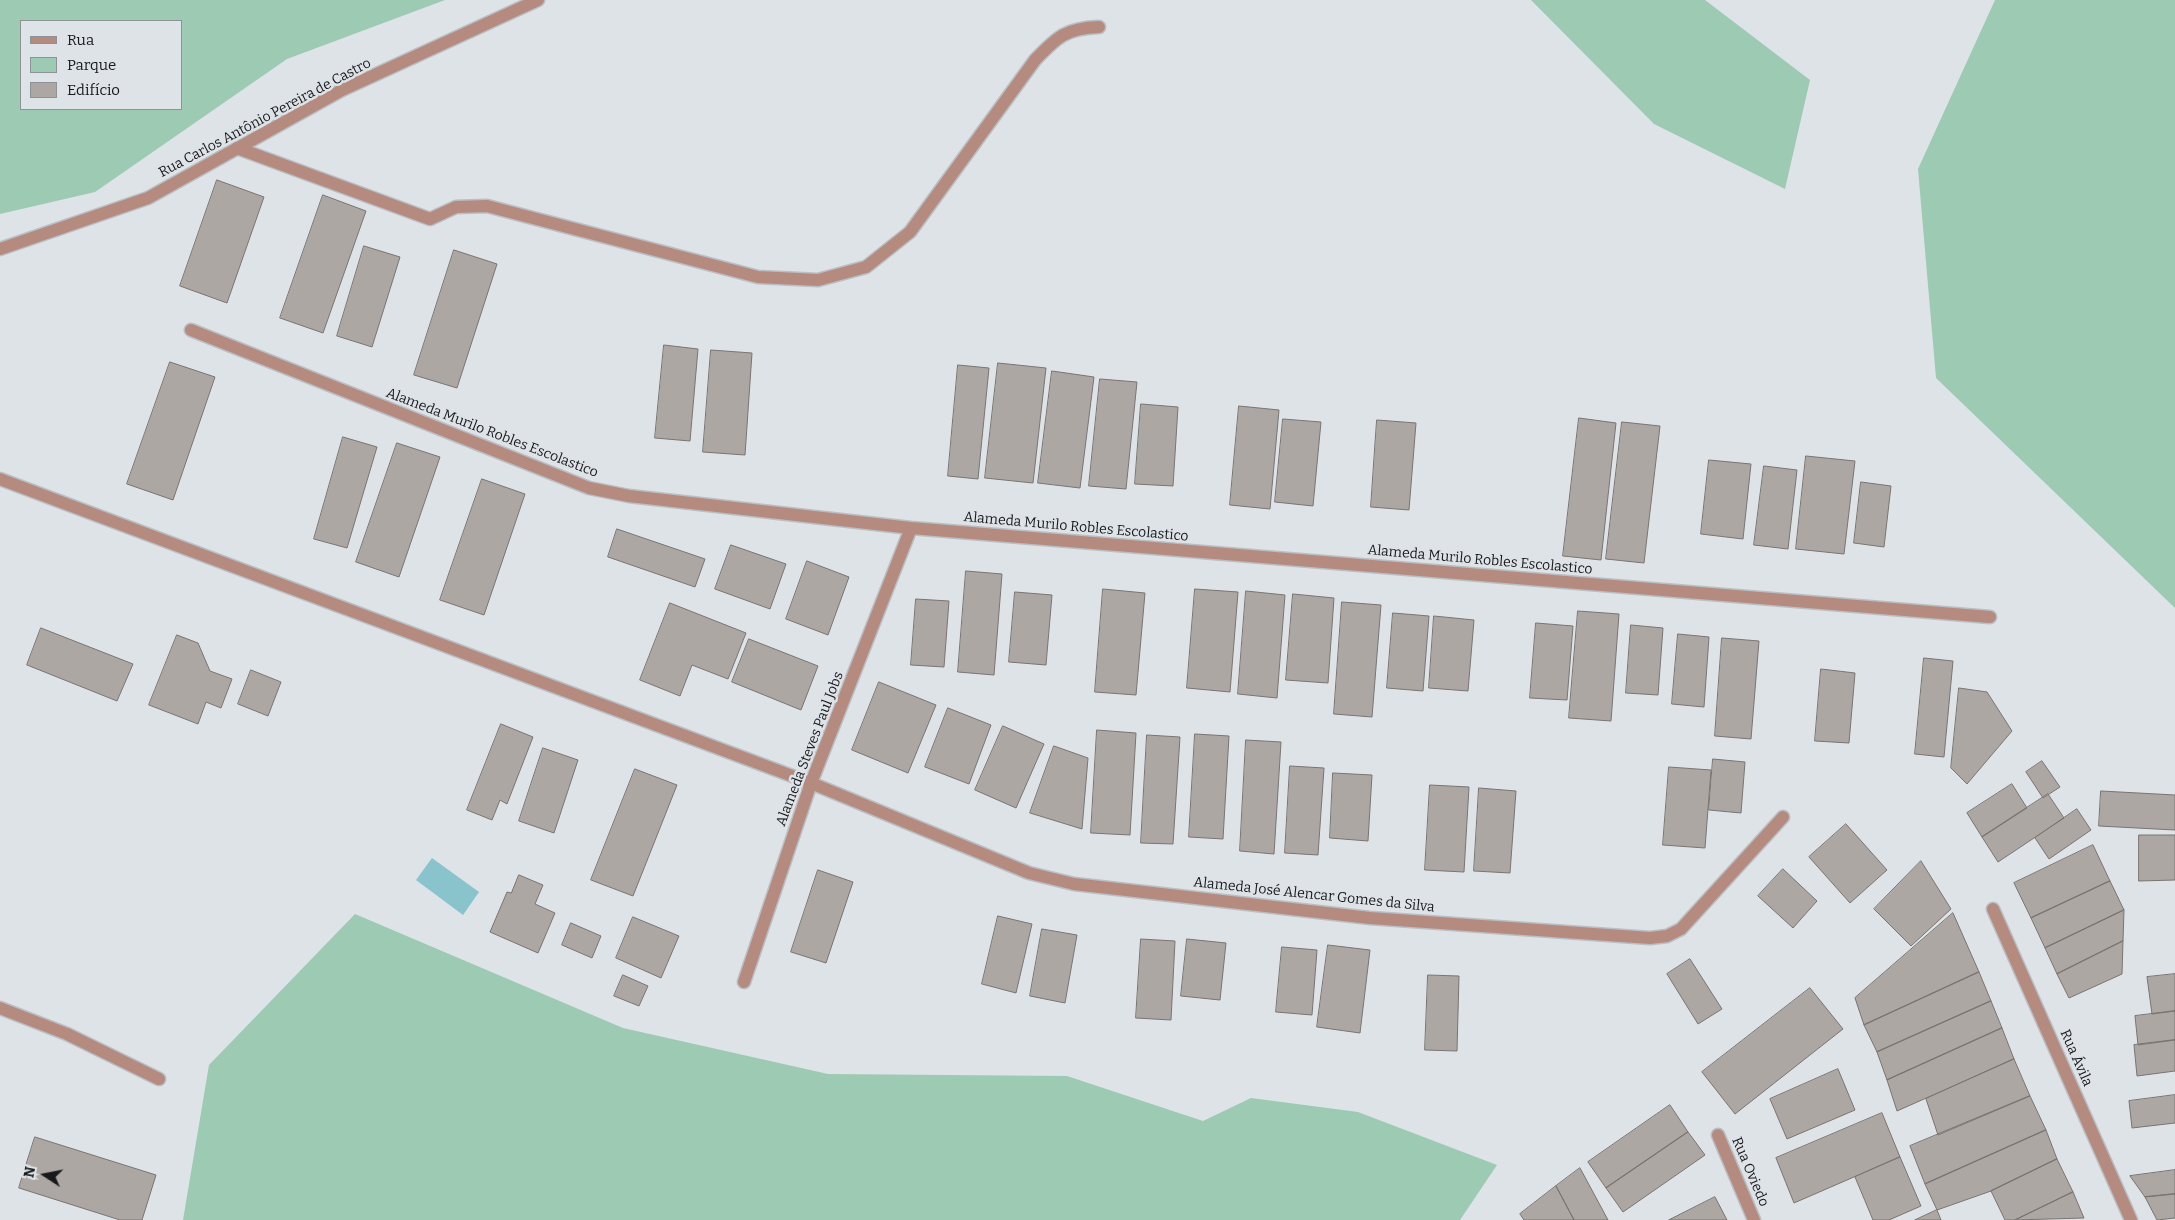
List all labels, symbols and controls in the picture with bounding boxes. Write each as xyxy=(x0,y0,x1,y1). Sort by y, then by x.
legend xyxy=(20,20,182,110)
text: Rua xyxy=(67,31,94,49)
street label: Rua Carlos Antônio Pereira de Castro xyxy=(156,55,374,181)
text: Parque xyxy=(67,56,116,74)
text: Edifício xyxy=(67,81,120,99)
street label: Alameda Murilo Robles Escolastico xyxy=(384,385,600,481)
street label: Alameda Murilo Robles Escolastico xyxy=(963,509,1189,545)
street label: Alameda Murilo Robles Escolastico xyxy=(1367,542,1593,578)
street label: Alameda Steves Paul Jobs xyxy=(773,669,847,829)
street label: Alameda José Alencar Gomes da Silva xyxy=(1193,874,1435,916)
street label: Rua Ávila xyxy=(2056,1027,2096,1089)
street label: Rua Oviedo xyxy=(1728,1135,1772,1209)
north arrow xyxy=(20,1150,70,1200)
text: N xyxy=(20,1165,39,1179)

